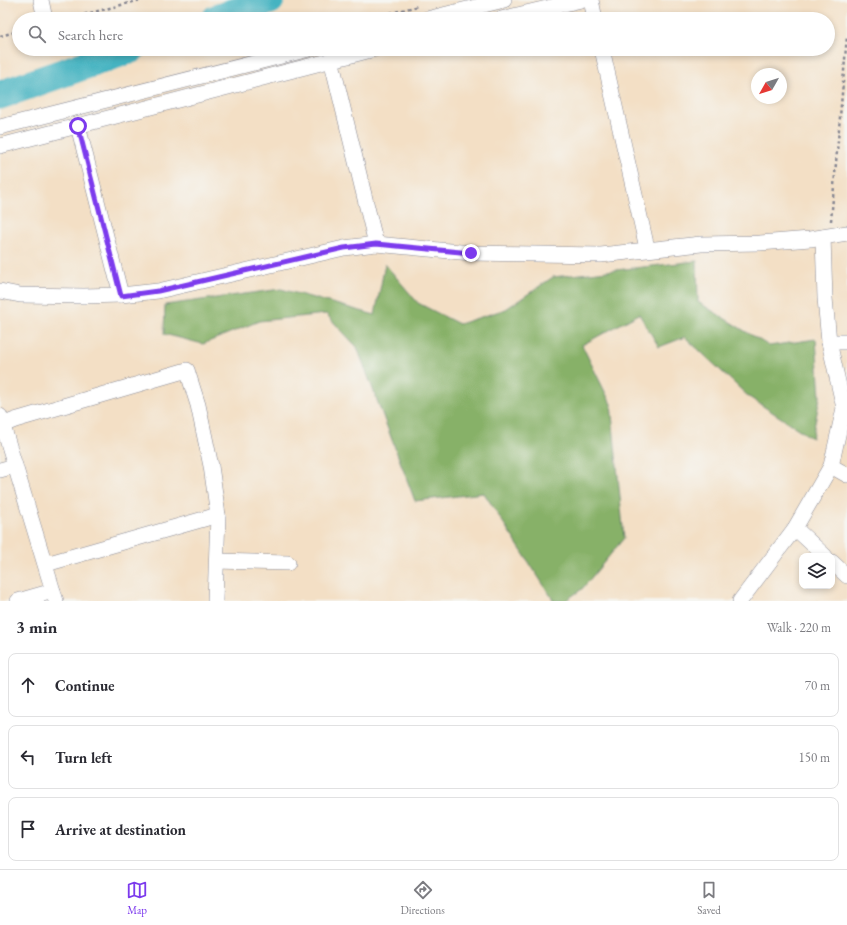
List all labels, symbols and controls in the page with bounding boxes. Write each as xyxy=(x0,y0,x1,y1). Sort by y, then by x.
search box xyxy=(12,12,835,56)
icon: search xyxy=(26,23,48,45)
text: Search here xyxy=(58,25,123,44)
north arrow xyxy=(751,68,787,104)
route start xyxy=(69,117,87,135)
route end xyxy=(462,244,480,262)
map controls xyxy=(799,553,835,589)
button: layers xyxy=(799,553,835,589)
text: 3 min xyxy=(16,616,57,638)
text: Walk · 220 m xyxy=(767,619,831,636)
icon: ahead xyxy=(17,674,39,696)
text: Continue xyxy=(55,676,115,695)
text: 70 m xyxy=(805,677,830,694)
icon: left xyxy=(17,746,39,768)
text: Turn left xyxy=(55,748,112,767)
text: 150 m xyxy=(799,749,830,766)
icon: arrive xyxy=(17,818,39,840)
text: Arrive at destination xyxy=(55,820,186,839)
tab: Map xyxy=(126,879,148,917)
tab: Directions xyxy=(401,879,445,917)
tab: Saved xyxy=(697,879,721,917)

